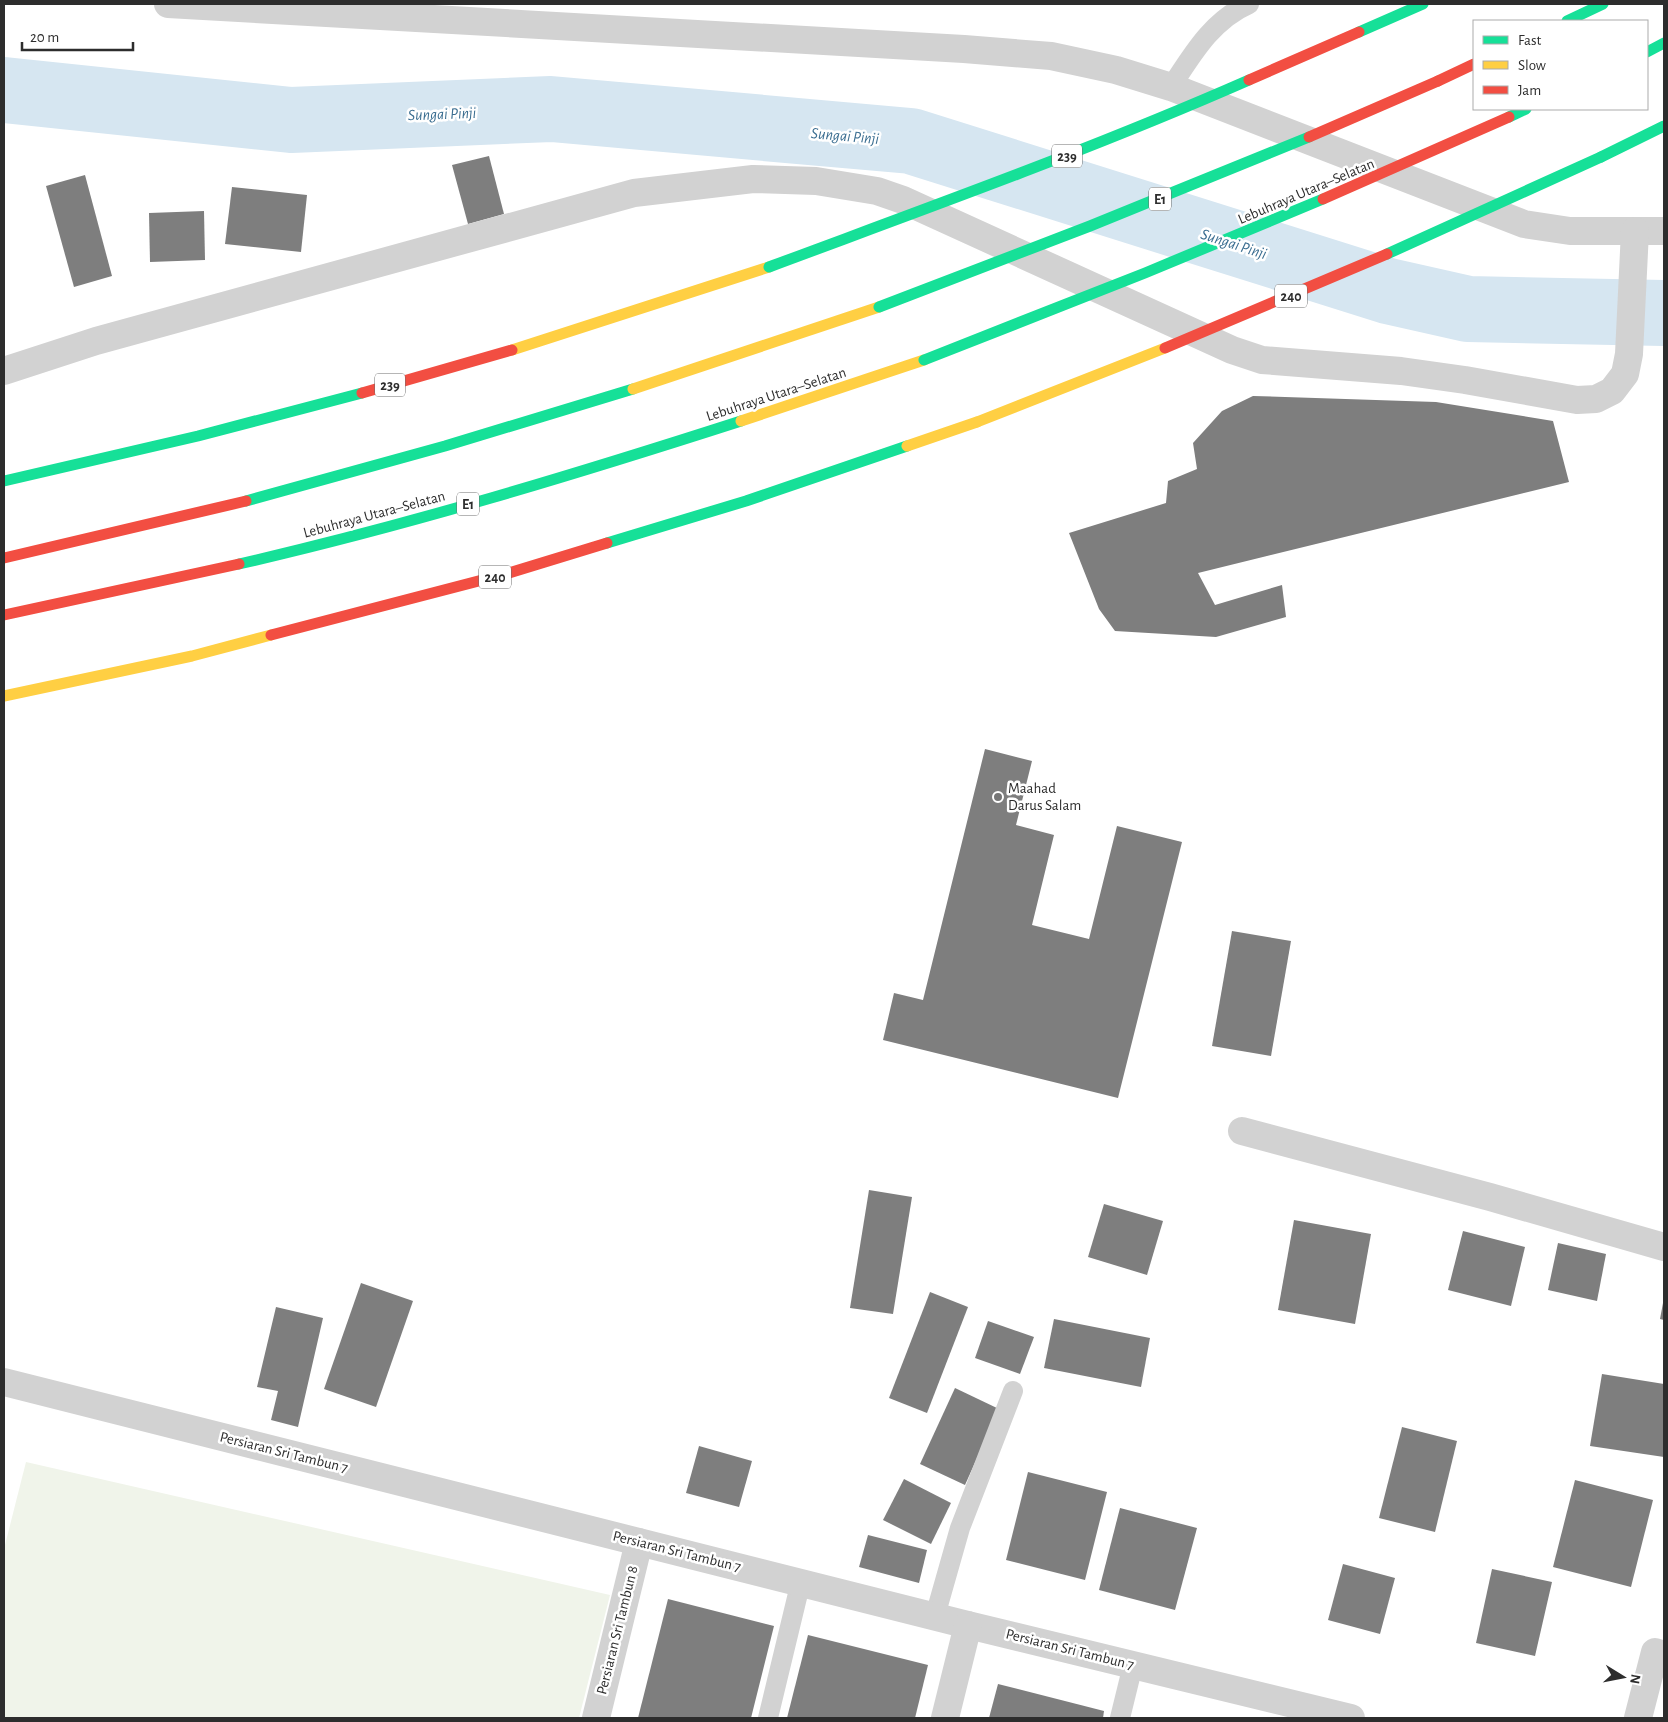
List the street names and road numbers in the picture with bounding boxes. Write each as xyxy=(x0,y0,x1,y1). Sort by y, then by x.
road number: 239 xyxy=(1052,144,1082,168)
street label: Lebuhraya Utara–Selatan xyxy=(1236,156,1376,227)
road number: E1 xyxy=(1149,188,1171,210)
road number: 240 xyxy=(1275,284,1307,308)
street label: Lebuhraya Utara–Selatan xyxy=(704,365,848,424)
road number: 239 xyxy=(375,374,405,396)
street label: Lebuhraya Utara–Selatan xyxy=(302,488,447,541)
road number: E1 xyxy=(457,492,479,516)
road number: 240 xyxy=(479,566,511,588)
street label: Persiaran Sri Tambun 7 xyxy=(218,1429,349,1476)
street label: Persiaran Sri Tambun 7 xyxy=(611,1528,742,1575)
street label: Persiaran Sri Tambun 8 xyxy=(594,1564,641,1696)
street label: Persiaran Sri Tambun 7 xyxy=(1004,1626,1135,1673)

